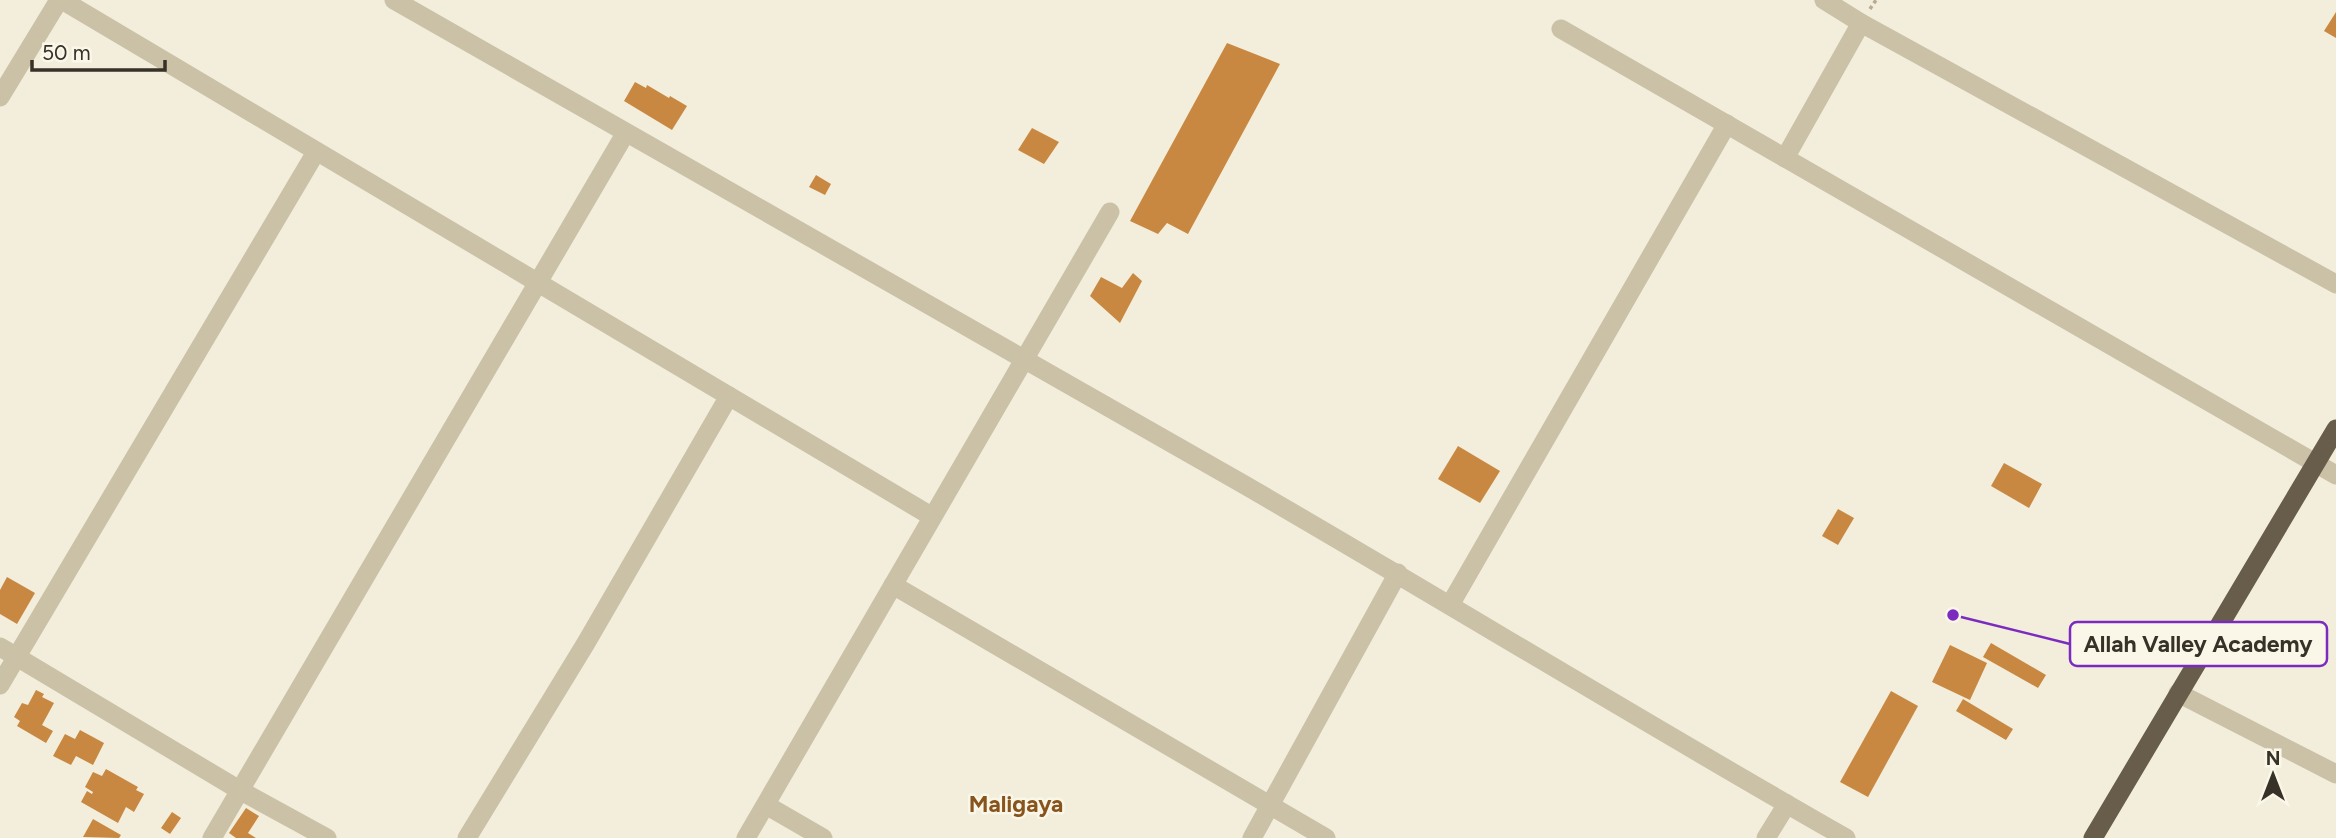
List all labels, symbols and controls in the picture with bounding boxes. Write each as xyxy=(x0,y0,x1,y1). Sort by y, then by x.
scale bar xyxy=(32,28,164,72)
text: 50 m xyxy=(42,40,91,65)
callout: Allah Valley Academy xyxy=(2070,622,2327,666)
text: Allah Valley Academy xyxy=(2083,630,2313,658)
north arrow xyxy=(2238,740,2308,810)
text: N xyxy=(2266,747,2280,770)
district label: Maligaya xyxy=(969,790,1063,818)

